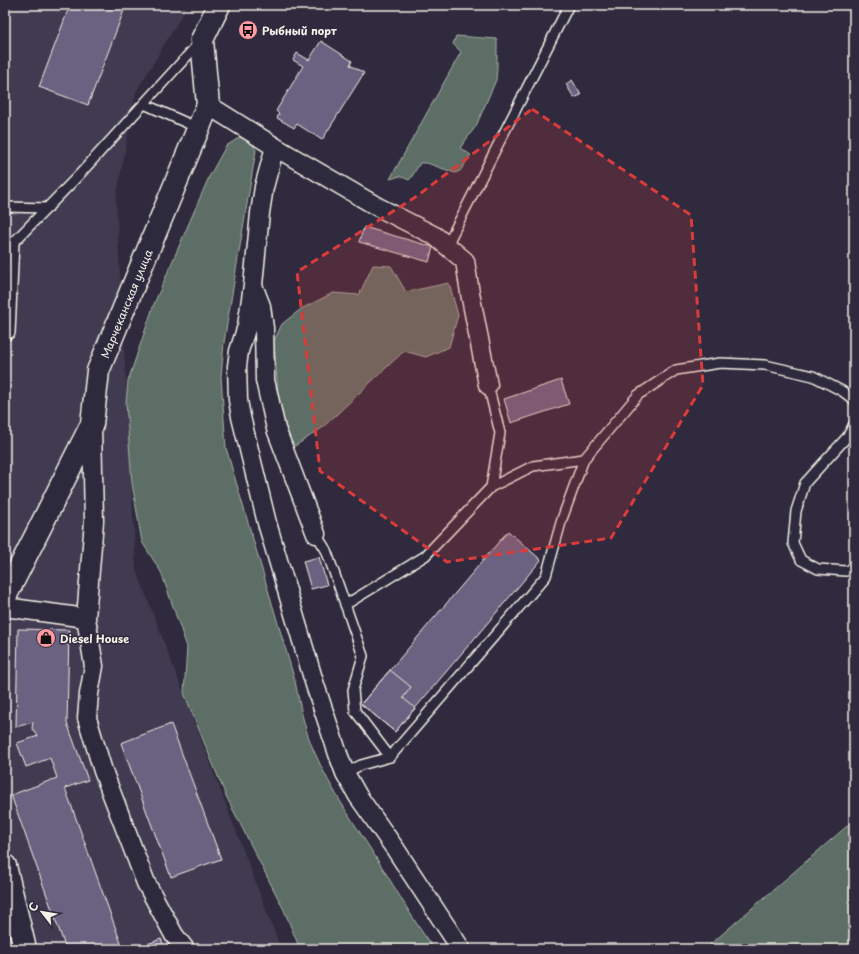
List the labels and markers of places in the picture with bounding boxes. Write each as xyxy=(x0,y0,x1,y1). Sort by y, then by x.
bus stop icon: Рыбный порт xyxy=(237,19,259,41)
place label: Рыбный порт xyxy=(262,22,337,39)
shop icon: Diesel House xyxy=(35,627,57,649)
place label: Diesel House xyxy=(60,630,129,647)

